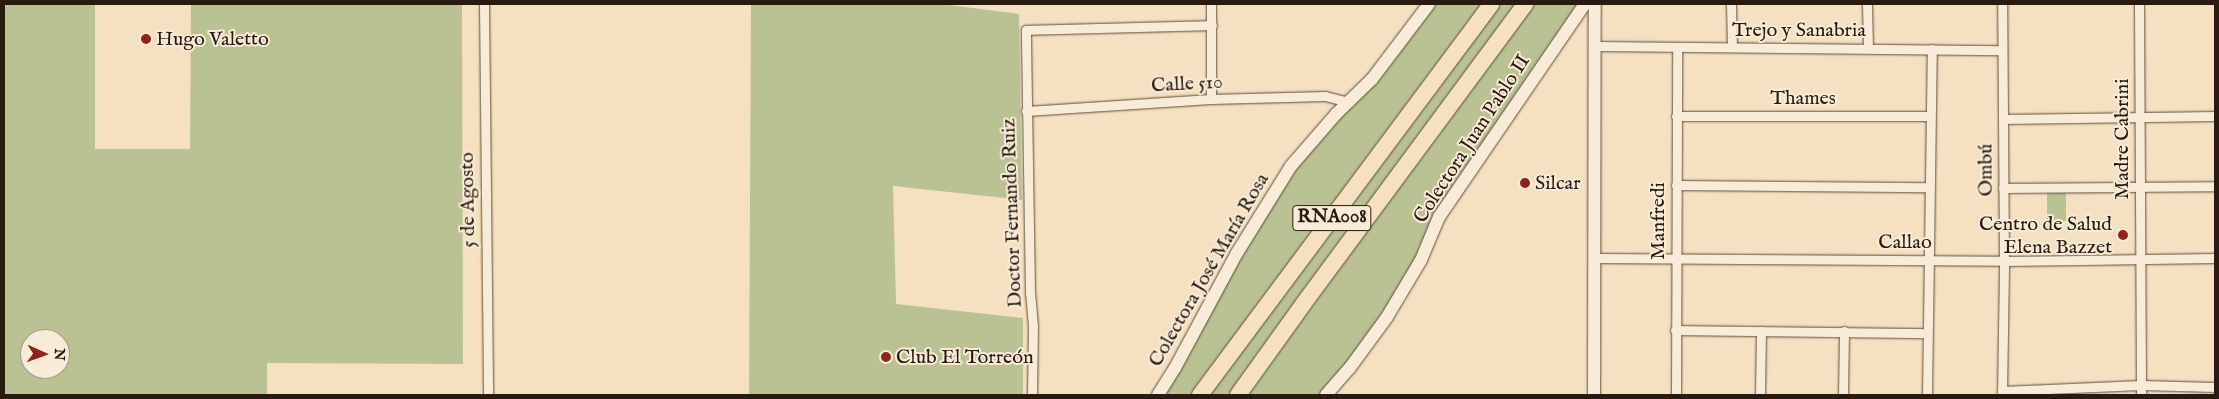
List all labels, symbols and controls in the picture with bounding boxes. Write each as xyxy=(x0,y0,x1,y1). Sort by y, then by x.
street label: Trejo y Sanabria xyxy=(1732,18,1866,42)
place label: Hugo Valetto xyxy=(156,27,269,51)
marker: Hugo Valetto xyxy=(140,33,152,45)
street label: Colectora Juan Pablo II xyxy=(1409,50,1535,228)
street label: Calle 510 xyxy=(1151,70,1223,98)
street label: Madre Cabrini xyxy=(2110,78,2134,200)
street label: Thames xyxy=(1770,86,1836,110)
street label: Doctor Fernando Ruiz xyxy=(997,118,1027,308)
street label: Ombú xyxy=(1974,144,1998,196)
street label: 5 de Agosto xyxy=(455,152,481,248)
street label: Colectora José María Rosa xyxy=(1144,169,1274,371)
place label: Silcar xyxy=(1535,171,1581,195)
marker: Silcar xyxy=(1519,177,1531,189)
street label: Manfredi xyxy=(1646,182,1670,260)
road number: RNA008 xyxy=(1292,202,1372,234)
place label: Centro de Salud Elena Bazzet xyxy=(1979,212,2112,259)
marker: Centro de Salud Elena Bazzet xyxy=(2116,228,2130,242)
street label: Callao xyxy=(1878,230,1932,254)
north arrow xyxy=(20,329,70,379)
place label: Club El Torreón xyxy=(896,345,1034,369)
text: N xyxy=(50,348,68,361)
marker: Club El Torreón xyxy=(880,351,892,363)

